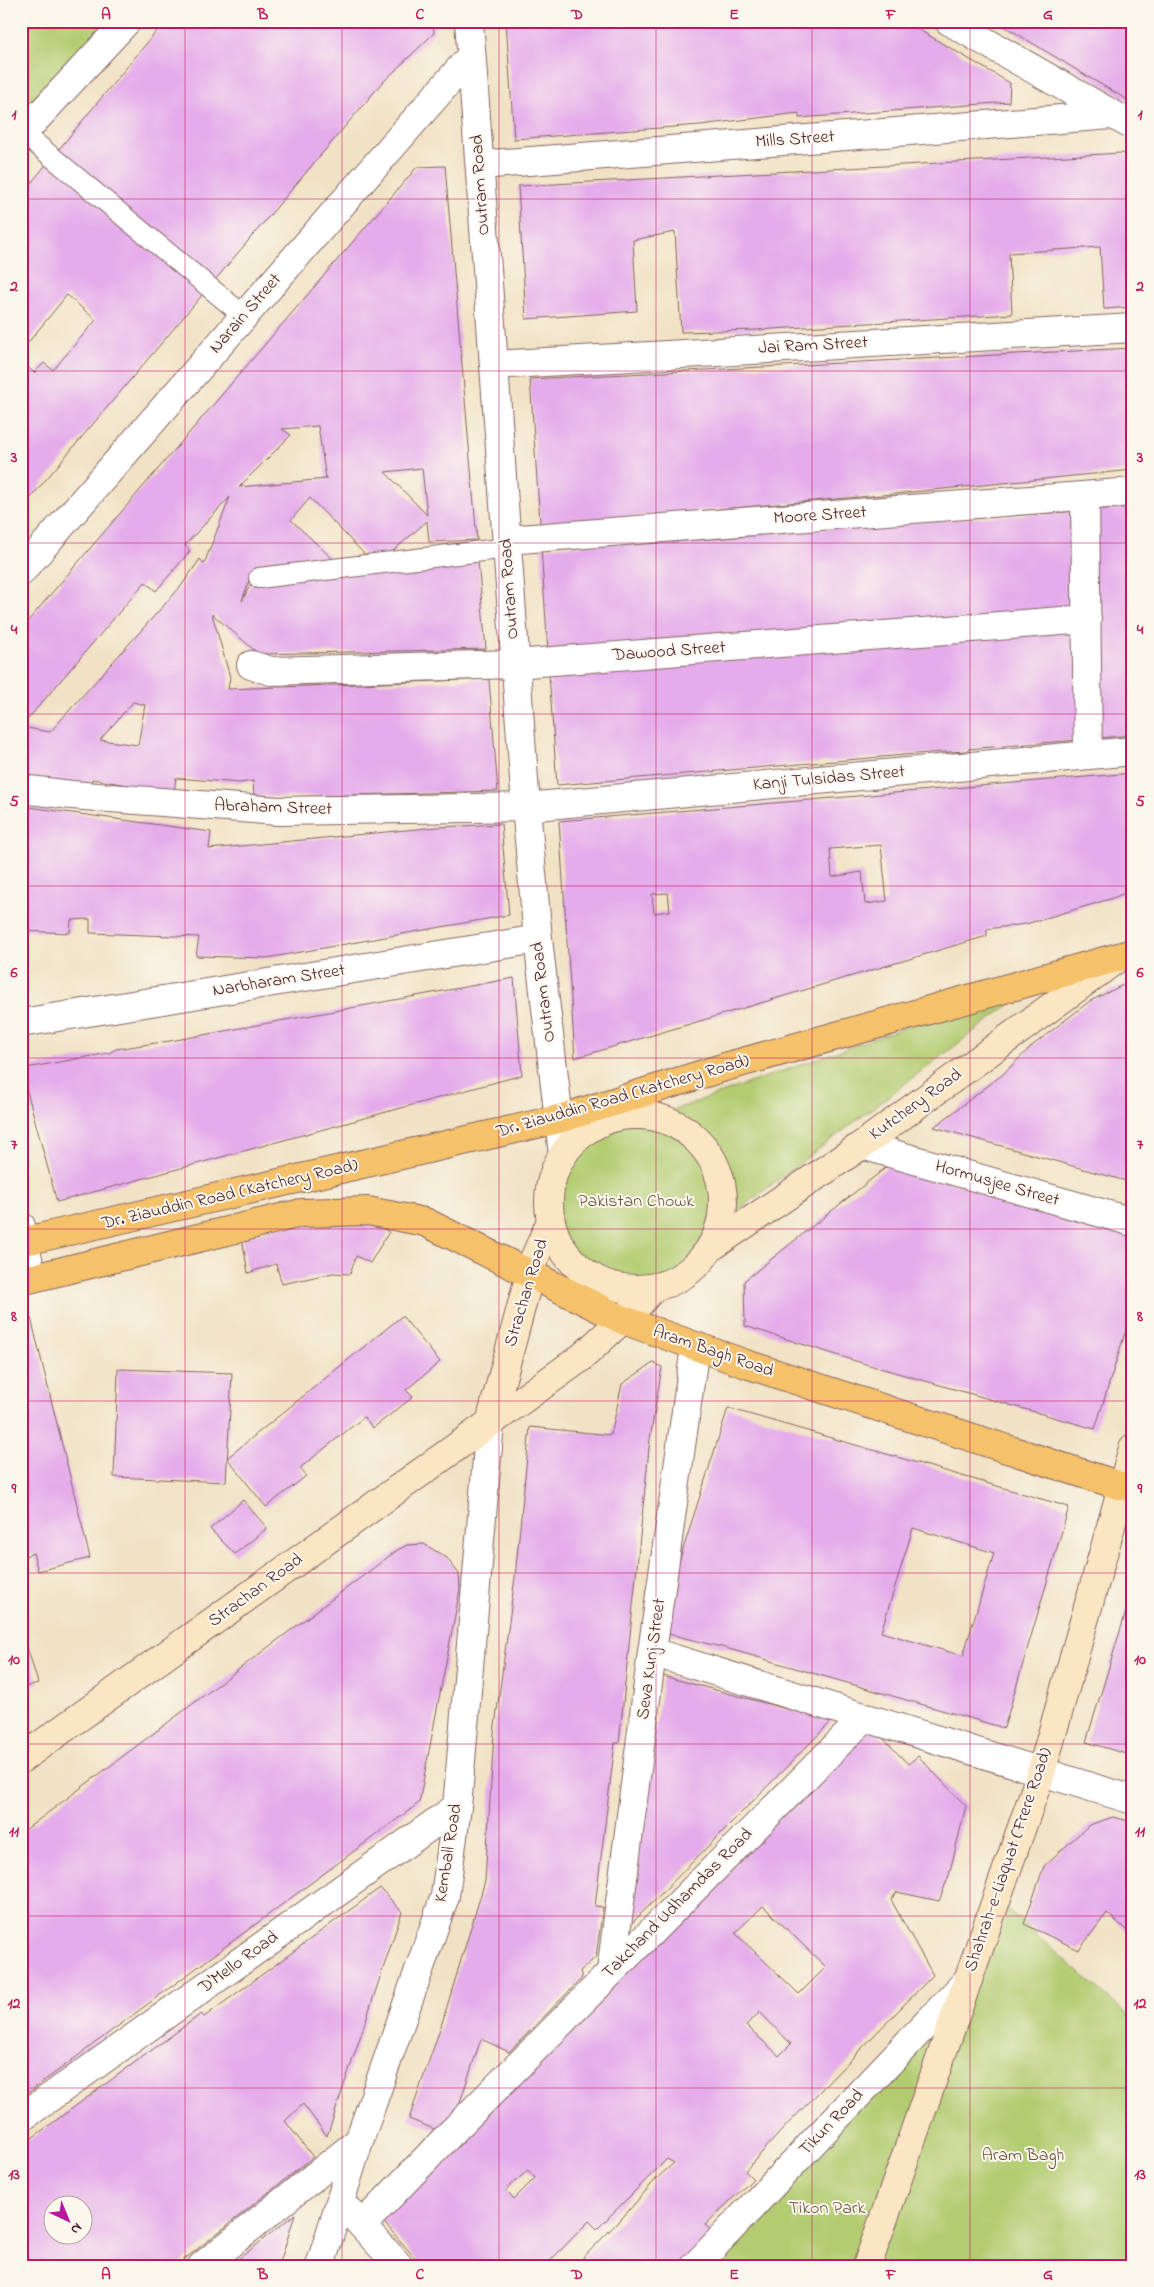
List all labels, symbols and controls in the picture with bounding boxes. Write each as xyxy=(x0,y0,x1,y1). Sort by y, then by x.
text: A xyxy=(101,3,111,27)
text: B xyxy=(257,3,269,27)
text: C xyxy=(416,3,425,27)
text: D xyxy=(570,3,583,27)
text: E xyxy=(729,3,739,27)
text: F xyxy=(885,3,897,27)
text: G xyxy=(1043,3,1053,27)
text: 1 xyxy=(11,103,17,127)
text: 1 xyxy=(1137,103,1143,127)
street label: Mills Street xyxy=(755,124,835,156)
street label: Outram Road xyxy=(465,134,497,236)
street label: Narain Street xyxy=(204,268,288,360)
text: 2 xyxy=(9,275,18,299)
text: 2 xyxy=(1135,275,1144,299)
street label: Jai Ram Street xyxy=(758,330,868,362)
text: 3 xyxy=(10,446,18,470)
text: 3 xyxy=(1136,446,1144,470)
street label: Moore Street xyxy=(773,500,867,532)
street label: Outram Road xyxy=(494,538,526,640)
text: 4 xyxy=(10,618,18,642)
text: 4 xyxy=(1136,618,1144,642)
street label: Dawood Street xyxy=(611,635,726,669)
street label: Kanji Tulsidas Street xyxy=(752,759,906,799)
text: 5 xyxy=(9,790,19,814)
text: 5 xyxy=(1135,790,1145,814)
street label: Abraham Street xyxy=(214,793,332,823)
street label: Outram Road xyxy=(525,940,563,1044)
street label: Narbharam Street xyxy=(211,958,347,1004)
text: 6 xyxy=(9,961,18,985)
text: 6 xyxy=(1135,961,1144,985)
street label: Dr. Ziauddin Road (Katchery Road) xyxy=(492,1048,753,1146)
street label: Kutchery Road xyxy=(864,1062,968,1148)
text: 7 xyxy=(11,1133,18,1157)
text: 7 xyxy=(1137,1133,1144,1157)
street label: Dr. Ziauddin Road (Katchery Road) xyxy=(98,1153,361,1237)
street label: Hormusjee Street xyxy=(932,1154,1062,1214)
park label: Pakistan Chowk xyxy=(578,1189,694,1215)
street label: Strachan Road xyxy=(498,1236,556,1350)
text: 8 xyxy=(10,1305,17,1329)
text: 8 xyxy=(1136,1305,1143,1329)
street label: Aram Bagh Road xyxy=(649,1319,777,1386)
text: 9 xyxy=(11,1477,17,1501)
text: 9 xyxy=(1137,1477,1143,1501)
street label: Strachan Road xyxy=(203,1548,309,1634)
street label: Seva Kunj Street xyxy=(631,1597,673,1721)
text: 10 xyxy=(8,1648,20,1672)
text: 10 xyxy=(1134,1648,1146,1672)
street label: Shahrah-e-Liaquat (Frere Road) xyxy=(958,1744,1060,1976)
street label: Kemball Road xyxy=(428,1802,470,1904)
text: 11 xyxy=(9,1820,20,1844)
text: 11 xyxy=(1135,1820,1146,1844)
street label: Takchand Udhamdas Road xyxy=(597,1823,759,1985)
street label: D'Mello Road xyxy=(193,1925,284,2001)
text: 12 xyxy=(7,1992,21,2016)
text: 12 xyxy=(1133,1992,1147,2016)
street label: Tikun Road xyxy=(793,2084,871,2162)
park label: Aram Bagh xyxy=(982,2143,1064,2170)
text: 13 xyxy=(8,2163,20,2187)
text: 13 xyxy=(1134,2163,1146,2187)
north arrow xyxy=(42,2194,92,2244)
park label: Tikon Park xyxy=(789,2196,865,2222)
text: N xyxy=(65,2217,87,2239)
text: A xyxy=(101,2263,111,2287)
text: B xyxy=(257,2263,269,2287)
text: C xyxy=(416,2263,425,2287)
text: D xyxy=(570,2263,583,2287)
text: E xyxy=(729,2263,739,2287)
text: F xyxy=(885,2263,897,2287)
text: G xyxy=(1043,2263,1053,2287)

